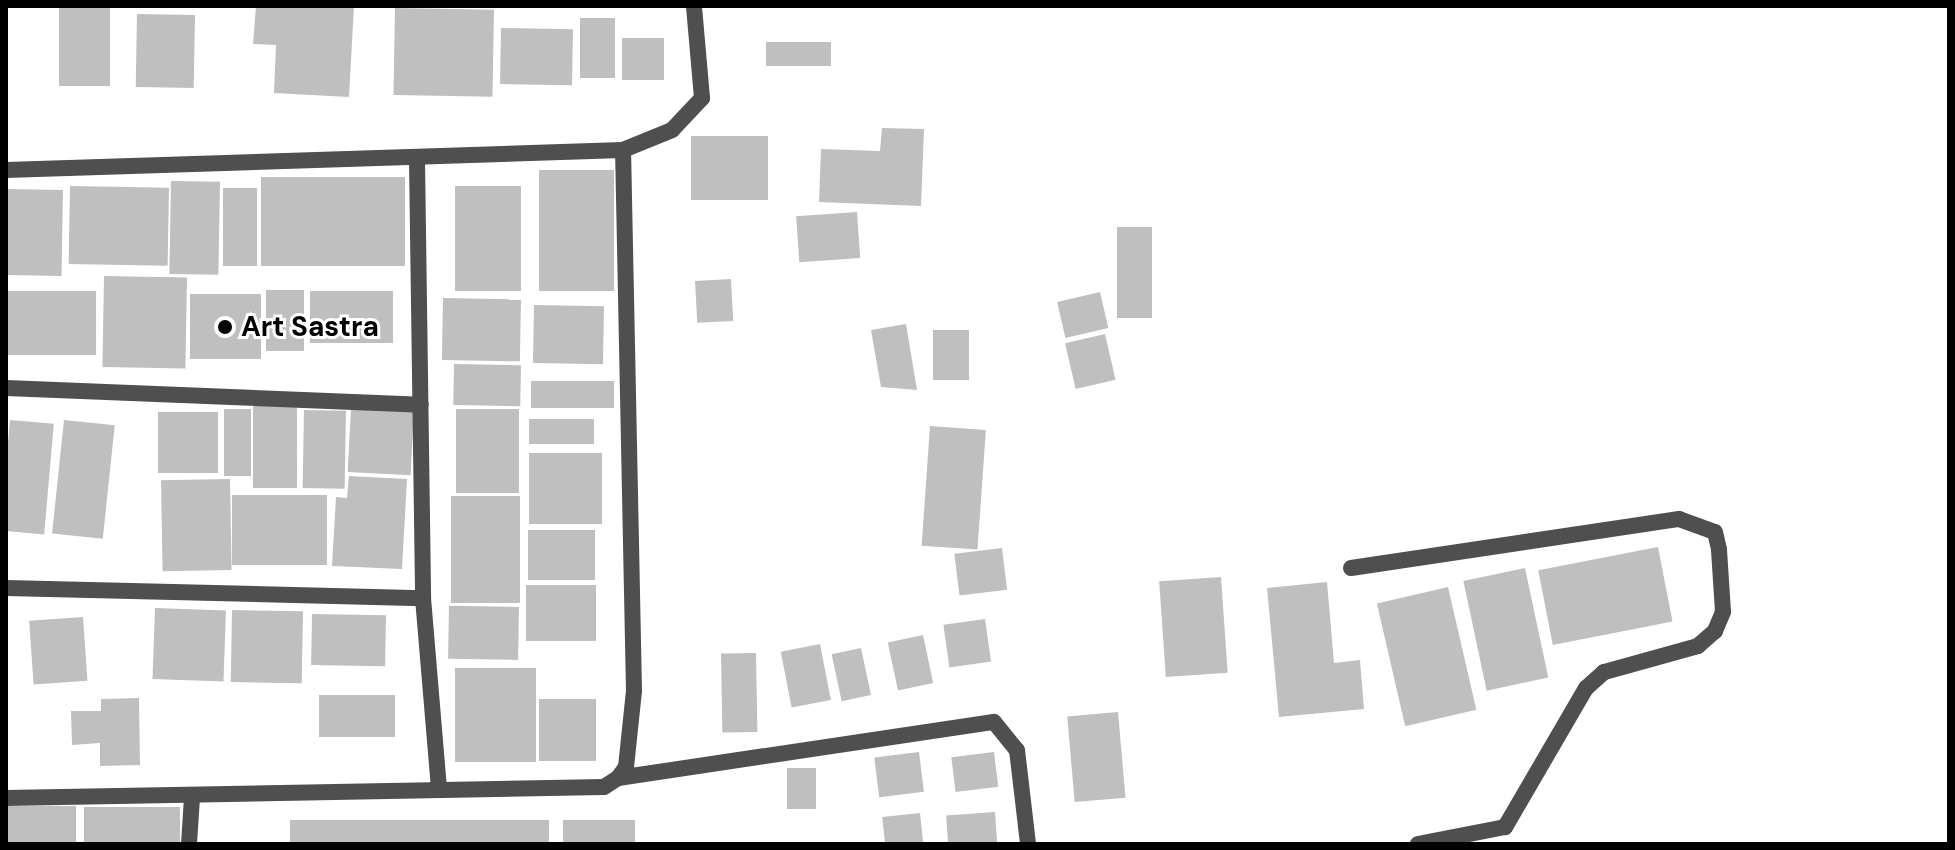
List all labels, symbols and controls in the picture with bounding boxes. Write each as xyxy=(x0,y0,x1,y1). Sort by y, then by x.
place label: Art Sastra xyxy=(241,310,379,344)
marker: Art Sastra xyxy=(216,318,234,336)

